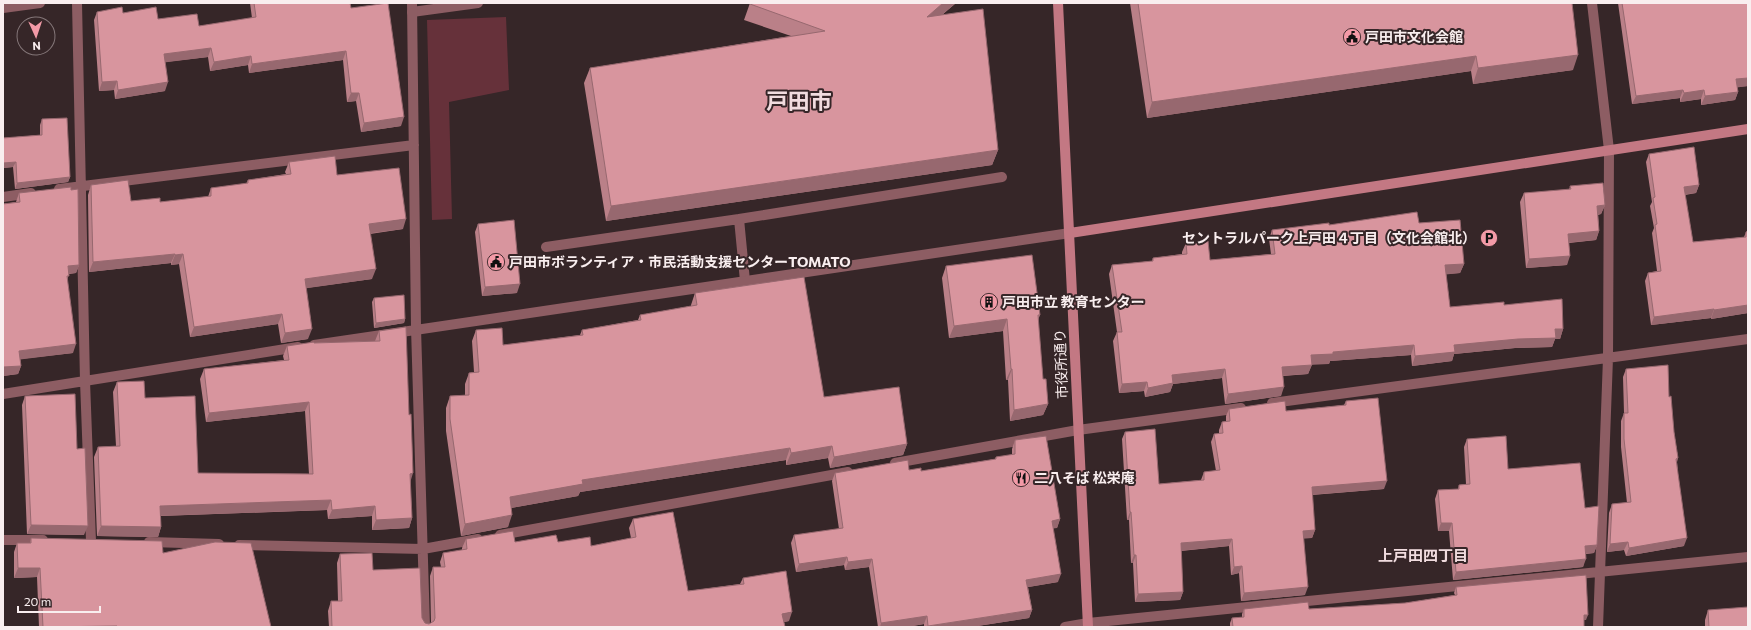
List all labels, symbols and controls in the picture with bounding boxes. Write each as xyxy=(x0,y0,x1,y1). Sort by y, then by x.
north arrow xyxy=(16,16,56,56)
public building icon: 戸田市文化会館 xyxy=(1342,27,1362,47)
place label: 戸田市文化会館 xyxy=(1365,28,1463,45)
text: N xyxy=(32,40,41,53)
district label: 戸田市 xyxy=(766,87,832,114)
parking icon: セントラルパーク上戸田４丁目（文化会館北） xyxy=(1479,228,1499,248)
place label: セントラルパーク上戸田４丁目（文化会館北） xyxy=(1182,229,1476,246)
public building icon: 戸田市ボランティア・市民活動支援センターTOMATO xyxy=(486,252,506,272)
place label: 戸田市ボランティア・市民活動支援センターTOMATO xyxy=(509,253,851,270)
building icon: 戸田市立 教育センター xyxy=(979,292,999,312)
place label: 戸田市立 教育センター xyxy=(1002,293,1145,310)
street label: 市役所通り xyxy=(1051,329,1070,399)
restaurant icon: 二八そば 松栄庵 xyxy=(1011,468,1031,488)
place label: 二八そば 松栄庵 xyxy=(1034,469,1135,486)
district label: 上戸田四丁目 xyxy=(1378,546,1468,564)
scale bar xyxy=(18,588,100,614)
text: 20 m xyxy=(24,594,51,608)

